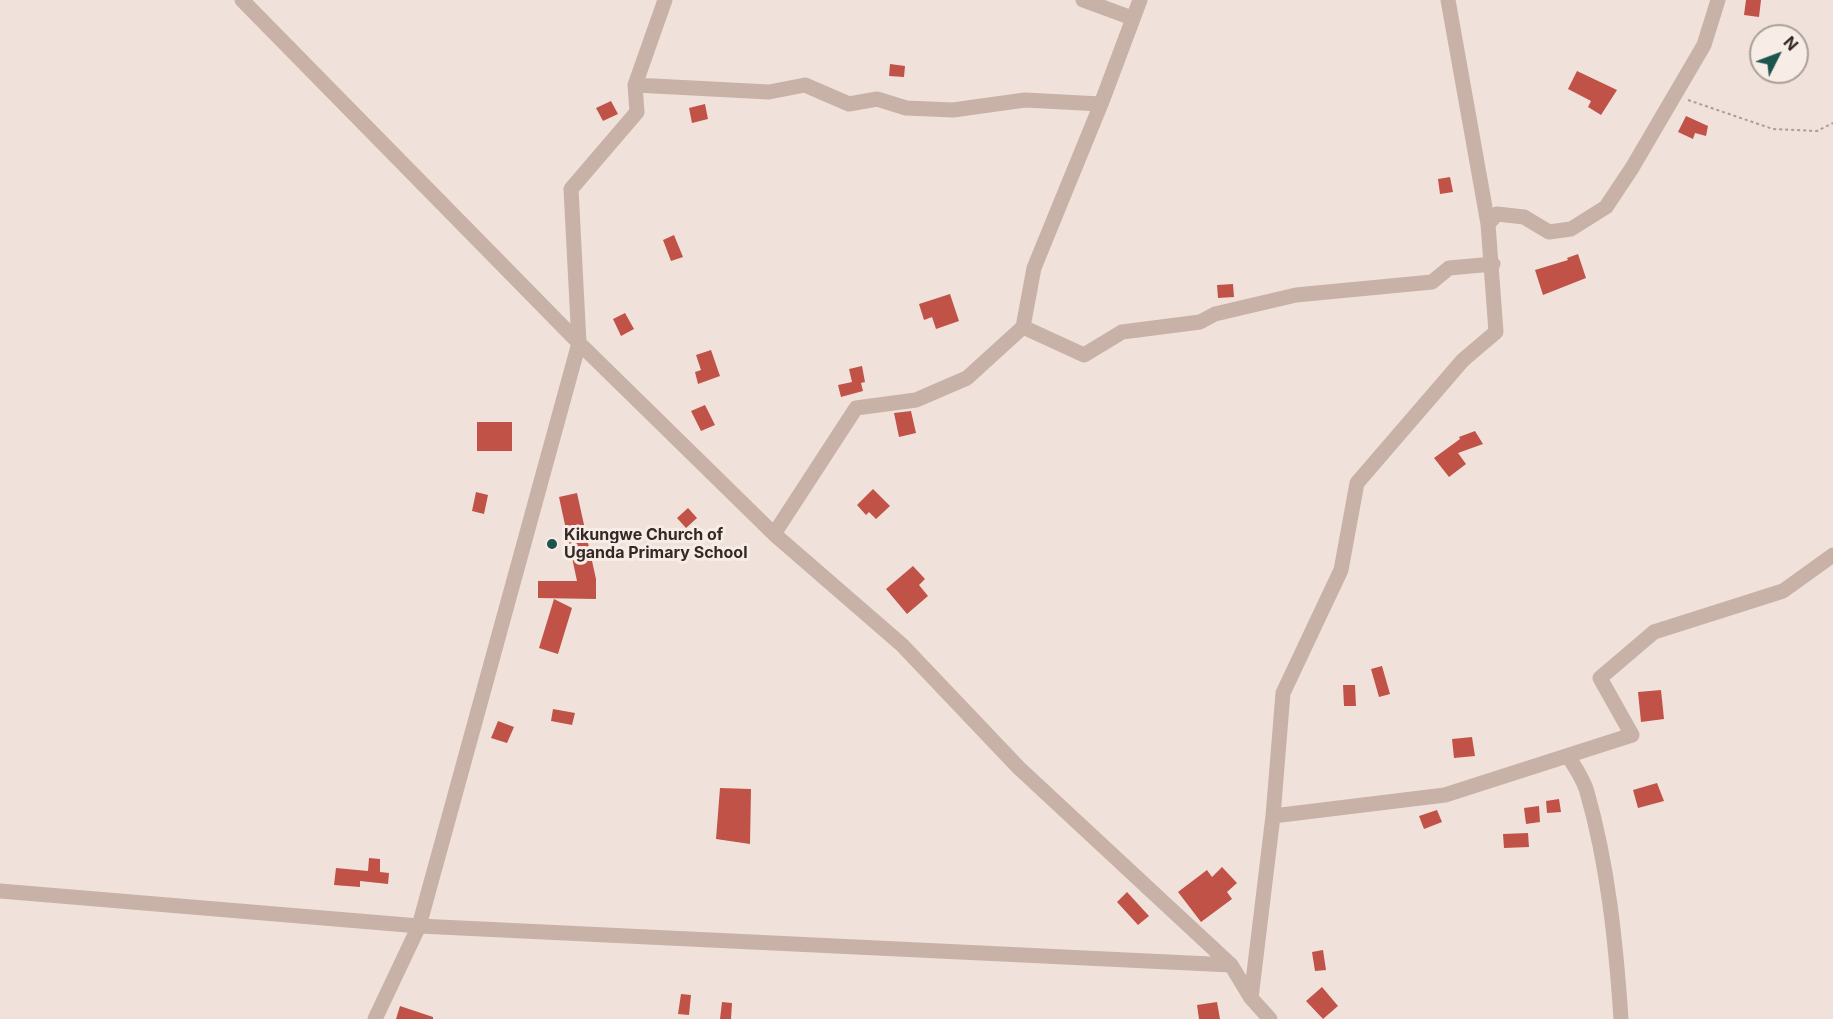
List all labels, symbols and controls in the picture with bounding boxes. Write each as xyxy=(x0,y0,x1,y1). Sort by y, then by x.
north arrow xyxy=(1749,24,1809,84)
text: N xyxy=(1779,32,1802,55)
place label: Kikungwe Church of Uganda Primary School xyxy=(564,525,747,563)
marker: Kikungwe Church of Uganda Primary School xyxy=(545,537,559,551)

